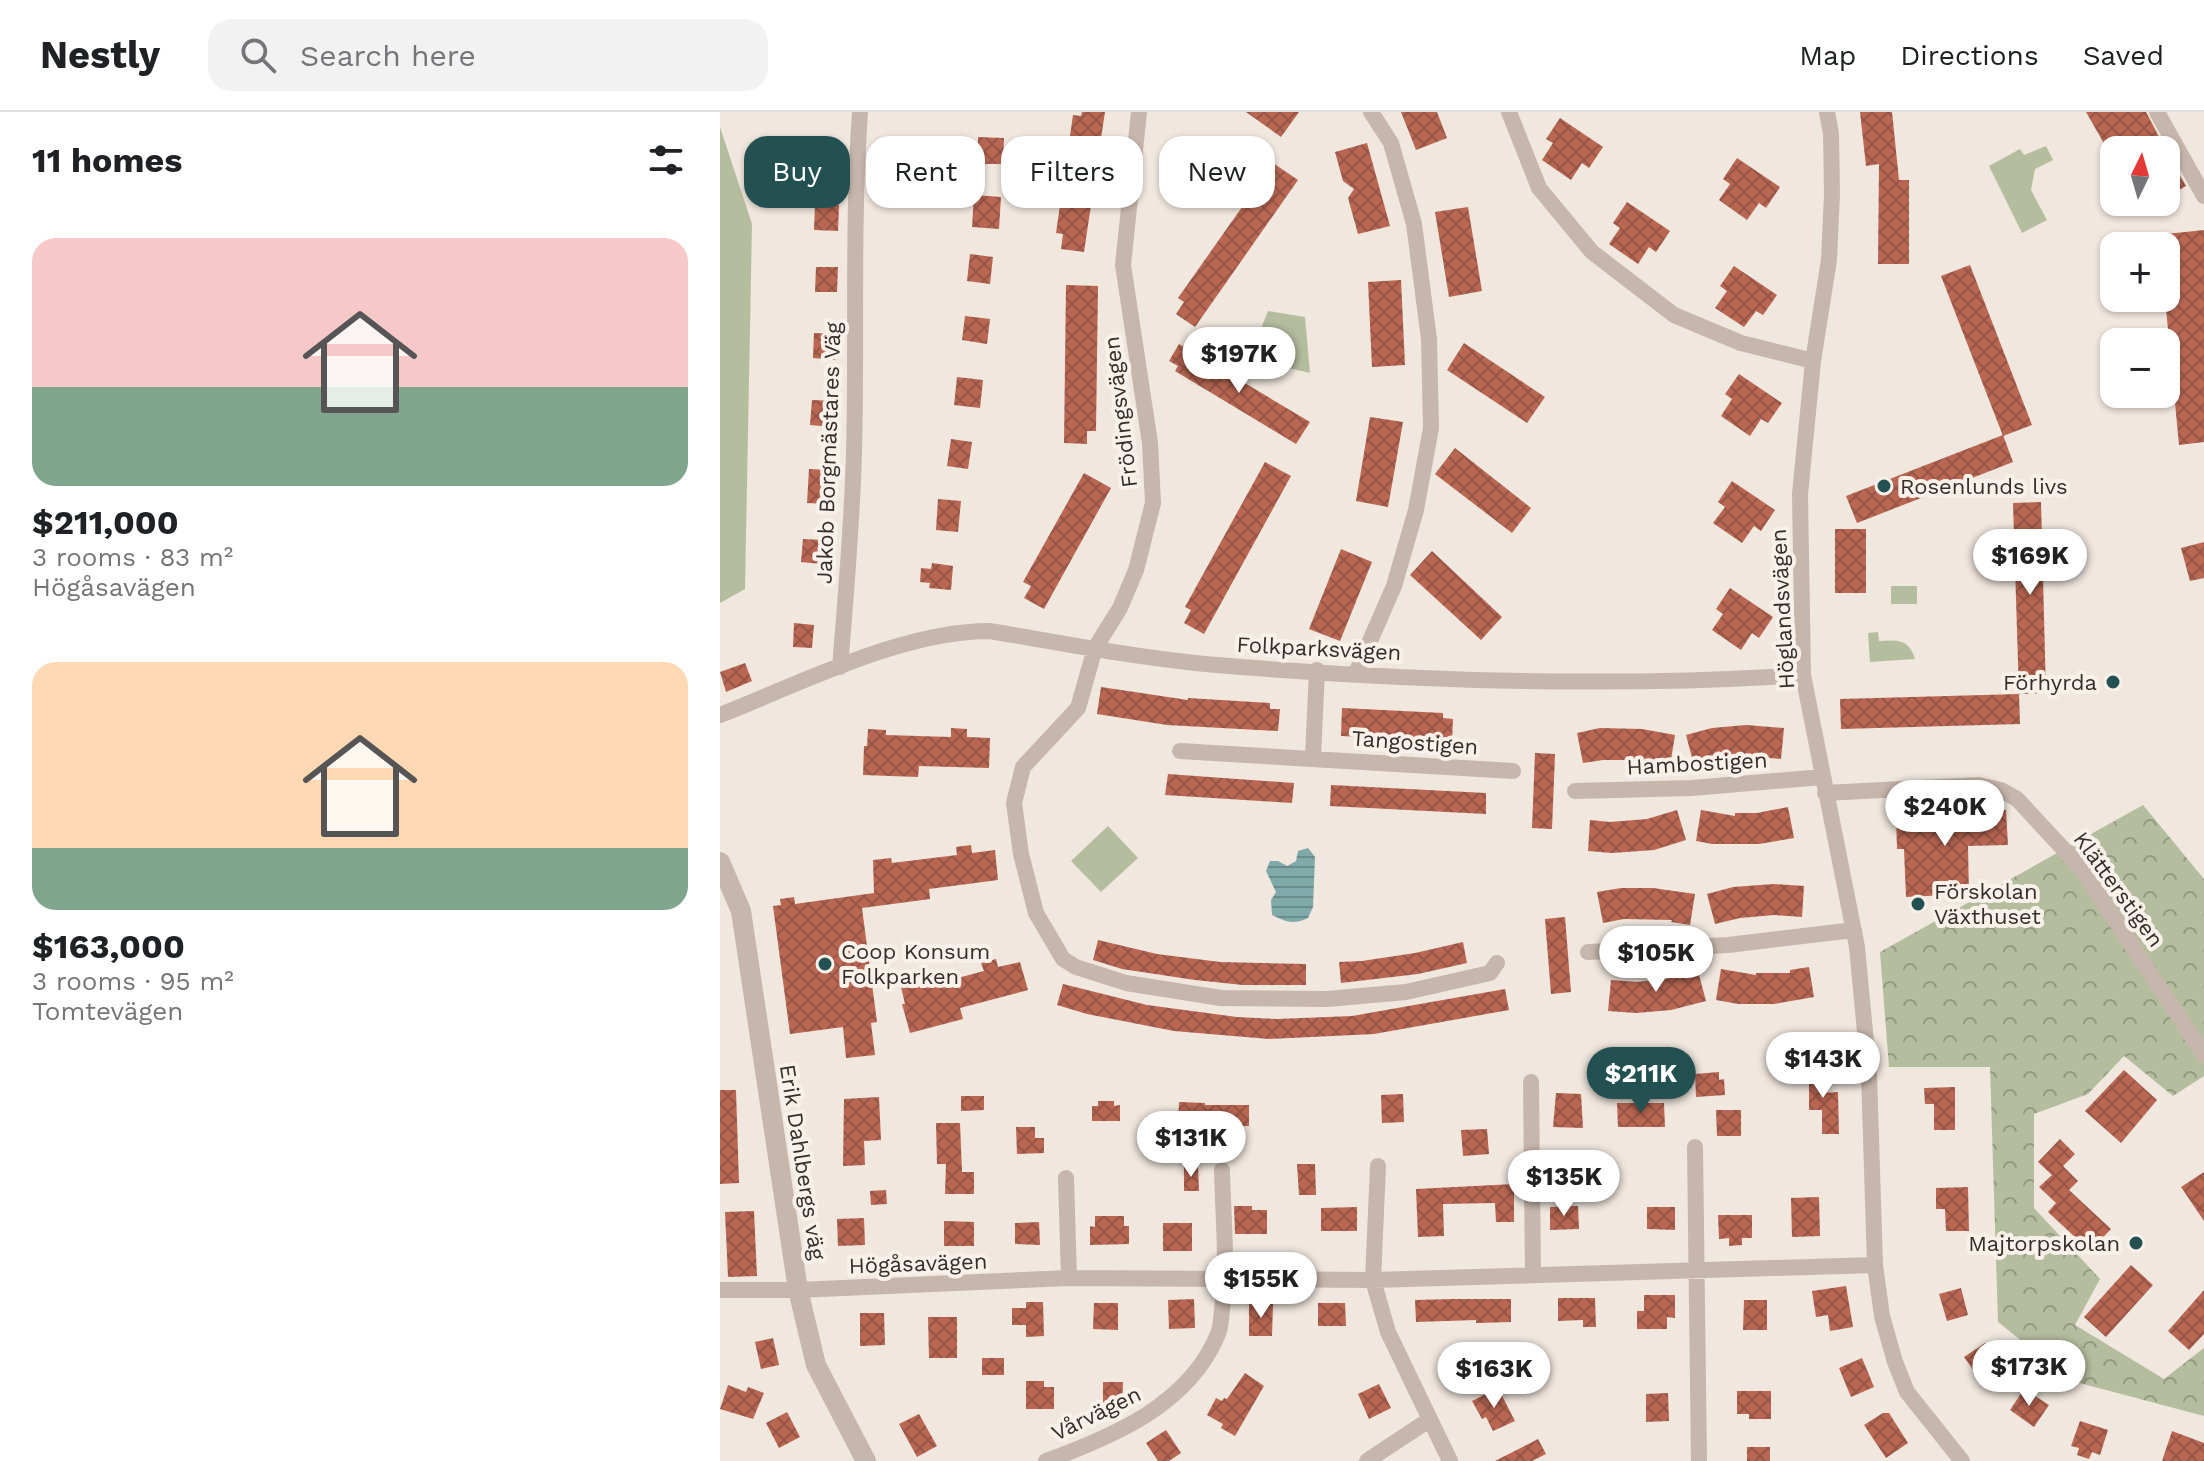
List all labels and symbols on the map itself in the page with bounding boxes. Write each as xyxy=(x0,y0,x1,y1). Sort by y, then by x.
north arrow xyxy=(2100,136,2180,216)
street label: Jakob Borgmästares Väg xyxy=(811,321,846,584)
pin: $197K xyxy=(1183,327,1295,395)
street label: Frödingsvägen xyxy=(1099,335,1142,489)
place label: Rosenlunds livs xyxy=(1900,474,2068,499)
marker: Rosenlunds livs xyxy=(1875,477,1893,495)
street label: Höglandsvägen xyxy=(1766,528,1799,690)
pin: $169K xyxy=(1974,529,2086,597)
street label: Folkparksvägen xyxy=(1236,632,1402,665)
place label: Förhyrda xyxy=(2003,670,2097,695)
marker: Förhyrda xyxy=(2104,673,2122,691)
street label: Tangostigen xyxy=(1351,726,1479,759)
street label: Hambostigen xyxy=(1626,747,1768,780)
pin: $240K xyxy=(1889,780,2001,848)
street label: Klätterstigen xyxy=(2068,827,2169,952)
place label: Förskolan Växthuset xyxy=(1934,879,2041,929)
marker: Förskolan Växthuset xyxy=(1909,895,1927,913)
pin: $105K xyxy=(1600,926,1712,994)
place label: Coop Konsum Folkparken xyxy=(841,939,990,989)
marker: Coop Konsum Folkparken xyxy=(816,955,834,973)
pin: $143K xyxy=(1767,1032,1879,1100)
pin: $211K xyxy=(1585,1047,1697,1115)
street label: Erik Dahlbergs väg xyxy=(775,1063,830,1262)
pin: $131K xyxy=(1135,1111,1247,1179)
pin: $135K xyxy=(1508,1150,1620,1218)
place label: Majtorpskolan xyxy=(1968,1231,2120,1256)
marker: Majtorpskolan xyxy=(2127,1234,2145,1252)
street label: Högåsavägen xyxy=(848,1249,988,1278)
pin: $155K xyxy=(1205,1252,1317,1320)
pin: $173K xyxy=(1973,1340,2085,1408)
pin: $163K xyxy=(1438,1342,1550,1410)
street label: Vårvägen xyxy=(1048,1381,1145,1446)

